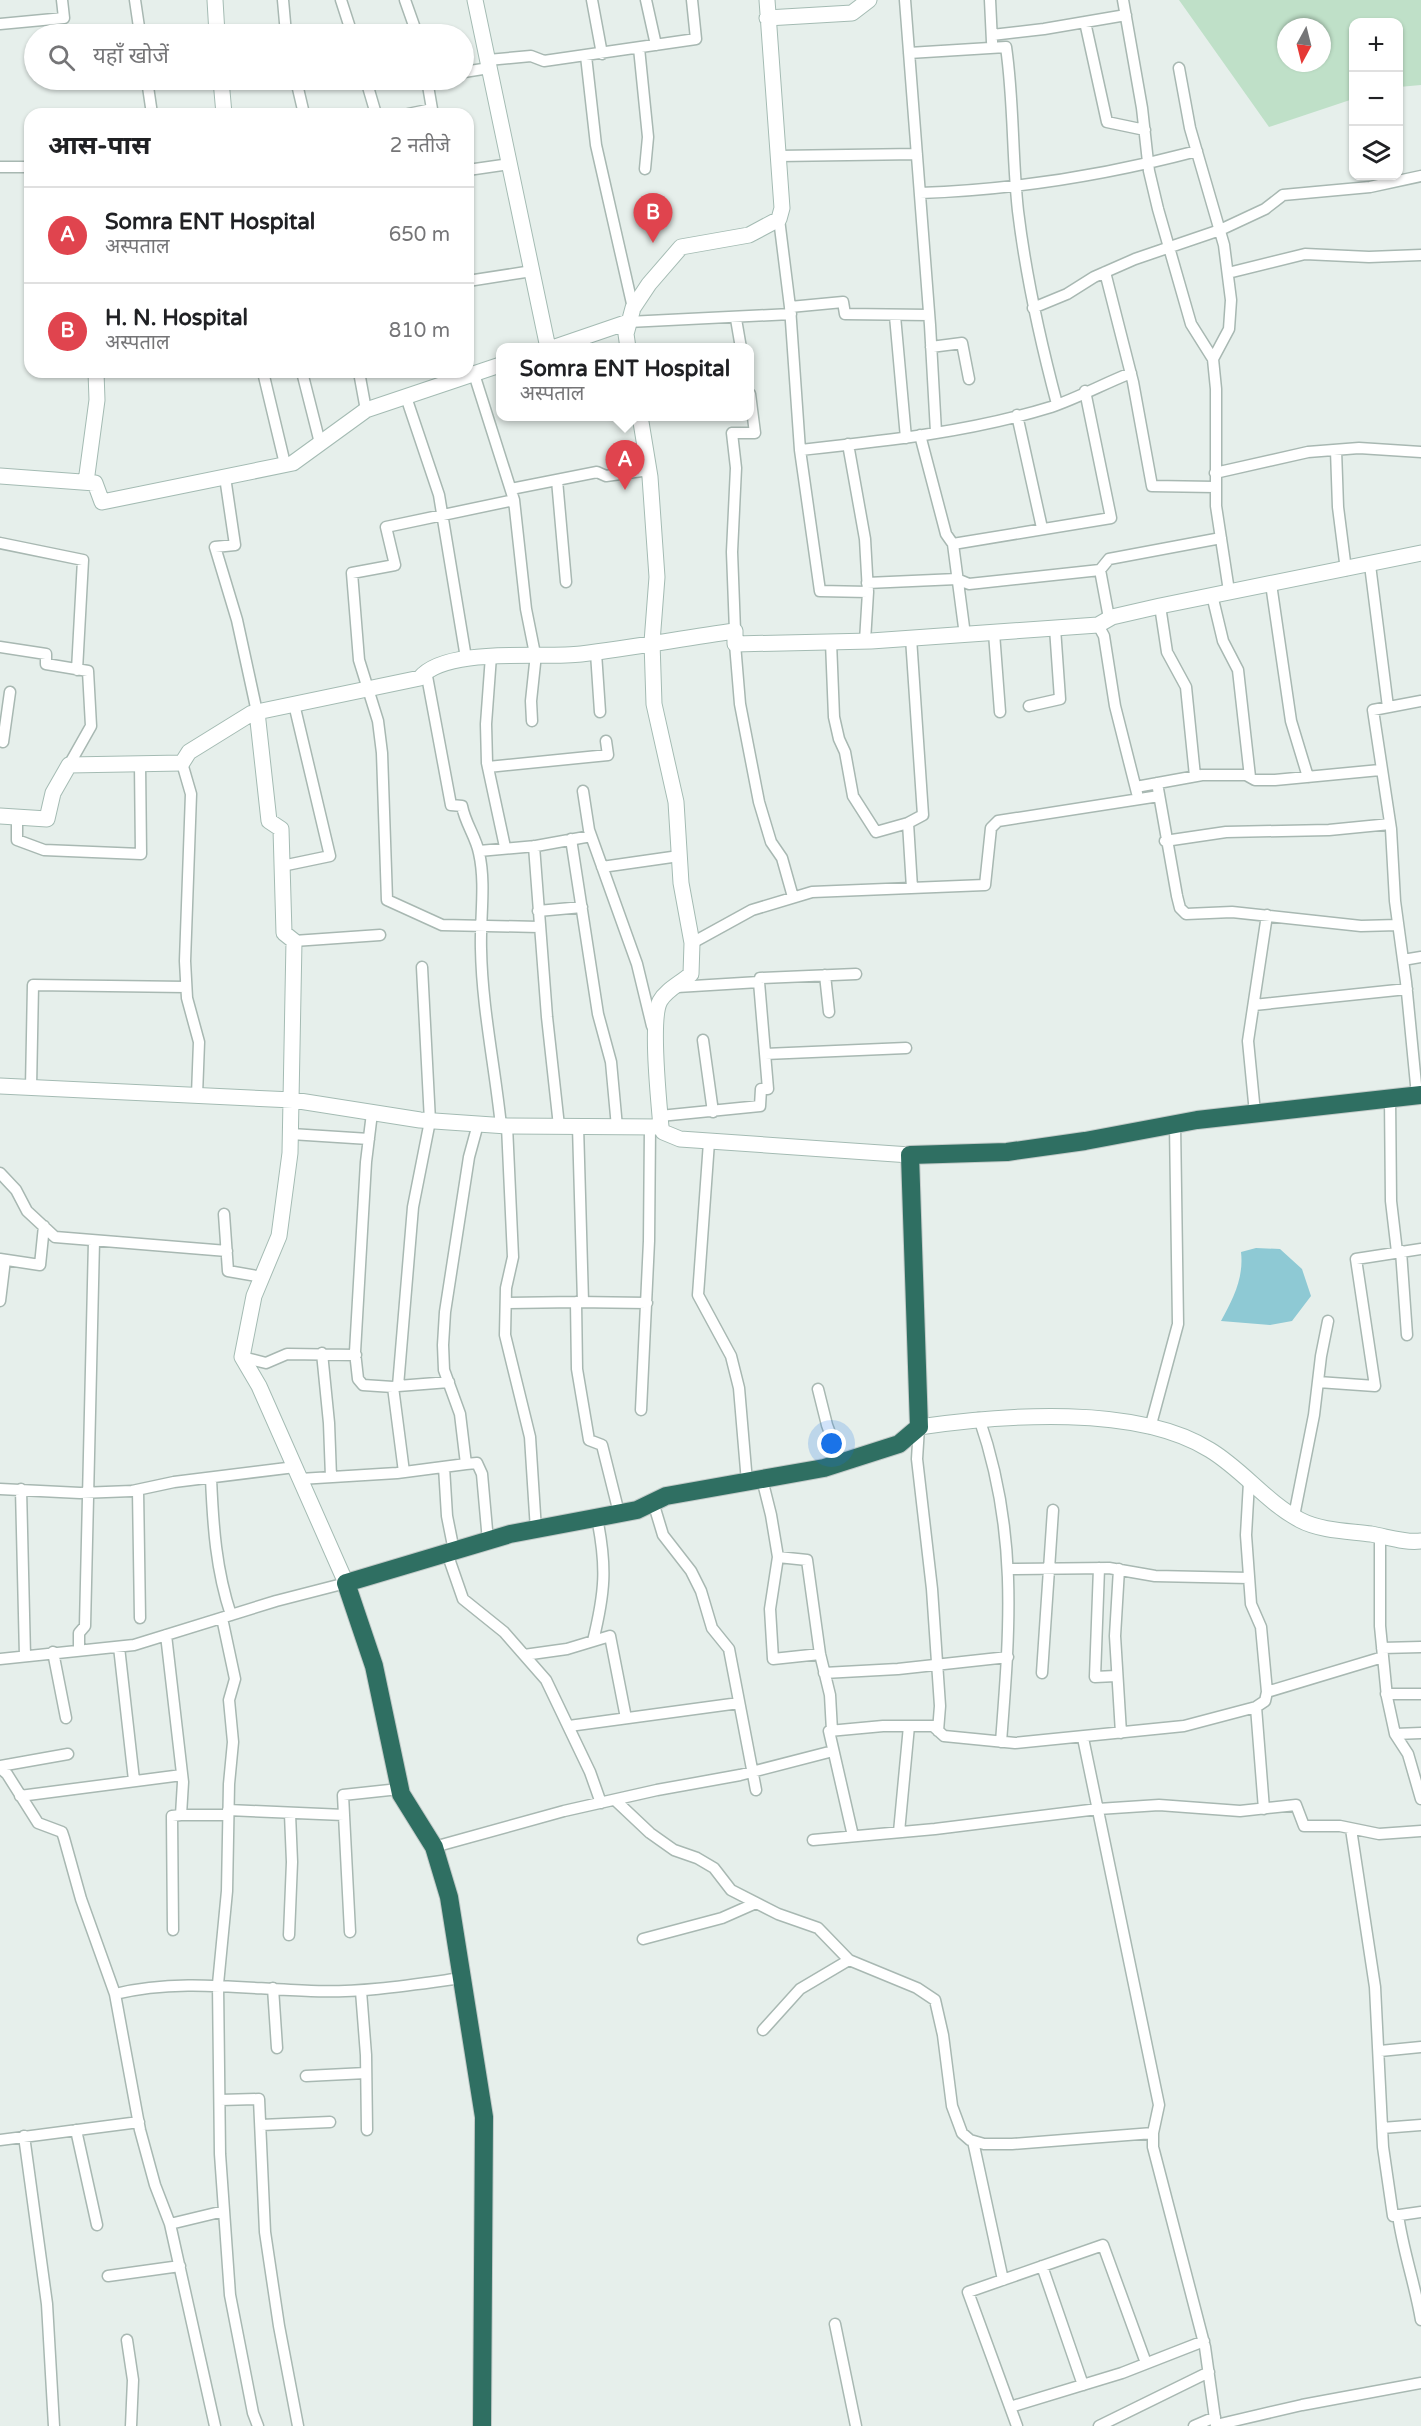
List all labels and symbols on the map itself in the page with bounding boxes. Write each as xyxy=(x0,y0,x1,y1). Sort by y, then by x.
north arrow xyxy=(1277,18,1331,72)
pin: B xyxy=(634,194,672,243)
pin: A xyxy=(606,440,644,490)
your location xyxy=(817,1429,846,1458)

